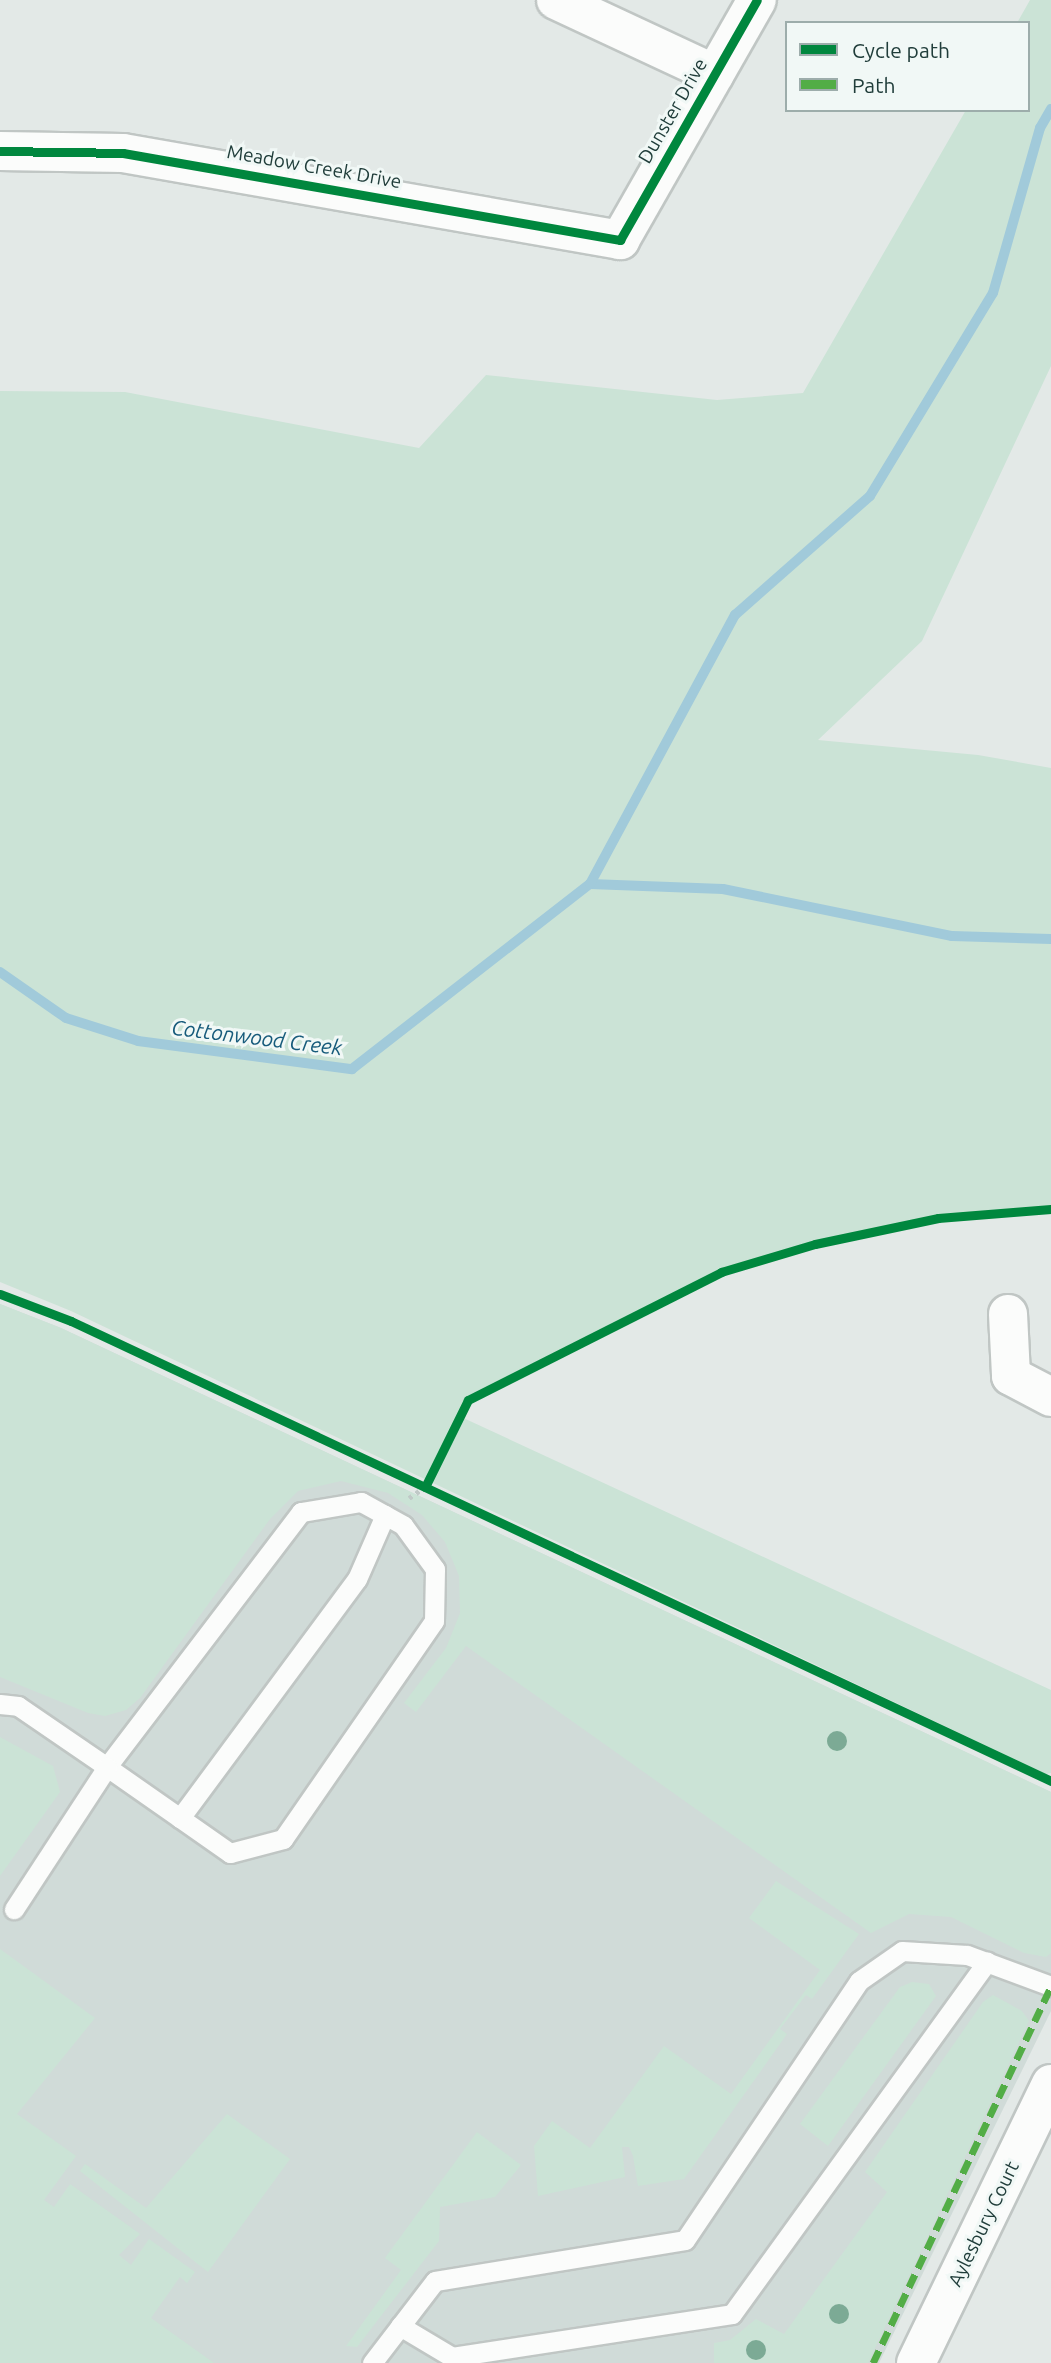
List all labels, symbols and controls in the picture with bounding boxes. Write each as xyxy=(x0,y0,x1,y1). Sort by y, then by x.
legend xyxy=(785,21,1030,112)
text: Cycle path xyxy=(852,38,950,62)
street label: Dunster Drive xyxy=(634,54,712,168)
text: Path xyxy=(852,73,895,97)
street label: Meadow Creek Drive xyxy=(225,140,403,194)
water label: Cottonwood Creek xyxy=(170,1014,344,1060)
street label: Aylesbury Court xyxy=(944,2158,1024,2290)

